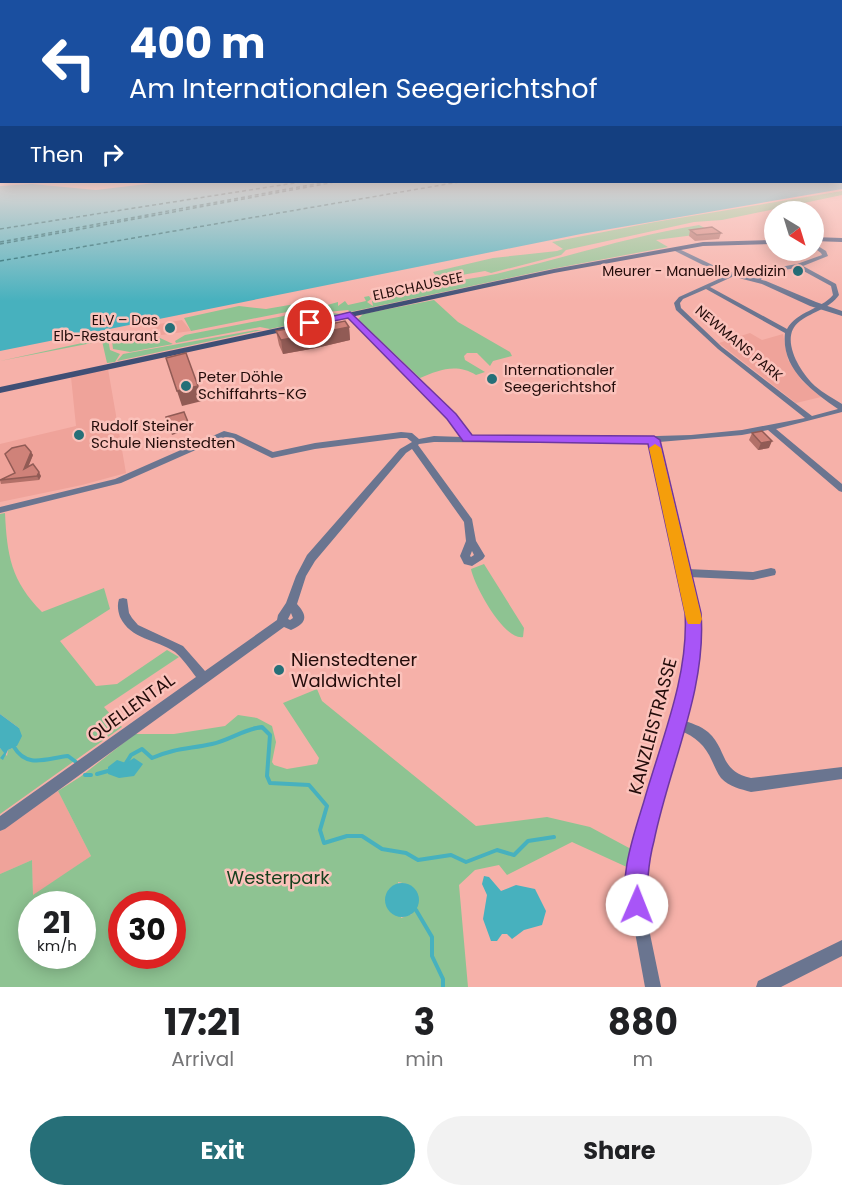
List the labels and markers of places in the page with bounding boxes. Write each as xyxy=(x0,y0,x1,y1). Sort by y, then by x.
place label: Meurer - Manuelle Medizin xyxy=(602,261,786,281)
marker: Meurer - Manuelle Medizin xyxy=(791,264,805,278)
pin xyxy=(284,297,335,348)
place label: ELV – Das Elb-Restaurant xyxy=(53,310,158,346)
marker: ELV – Das Elb-Restaurant xyxy=(163,321,177,335)
place label: Internationaler Seegerichtshof xyxy=(504,359,616,397)
place label: Peter Döhle Schiffahrts-KG xyxy=(198,366,307,404)
marker: Internationaler Seegerichtshof xyxy=(485,372,499,386)
marker: Peter Döhle Schiffahrts-KG xyxy=(179,379,193,393)
place label: Rudolf Steiner Schule Nienstedten xyxy=(91,415,235,453)
marker: Rudolf Steiner Schule Nienstedten xyxy=(72,428,86,442)
place label: Nienstedtener Waldwichtel xyxy=(291,647,417,693)
marker: Nienstedtener Waldwichtel xyxy=(272,663,286,677)

